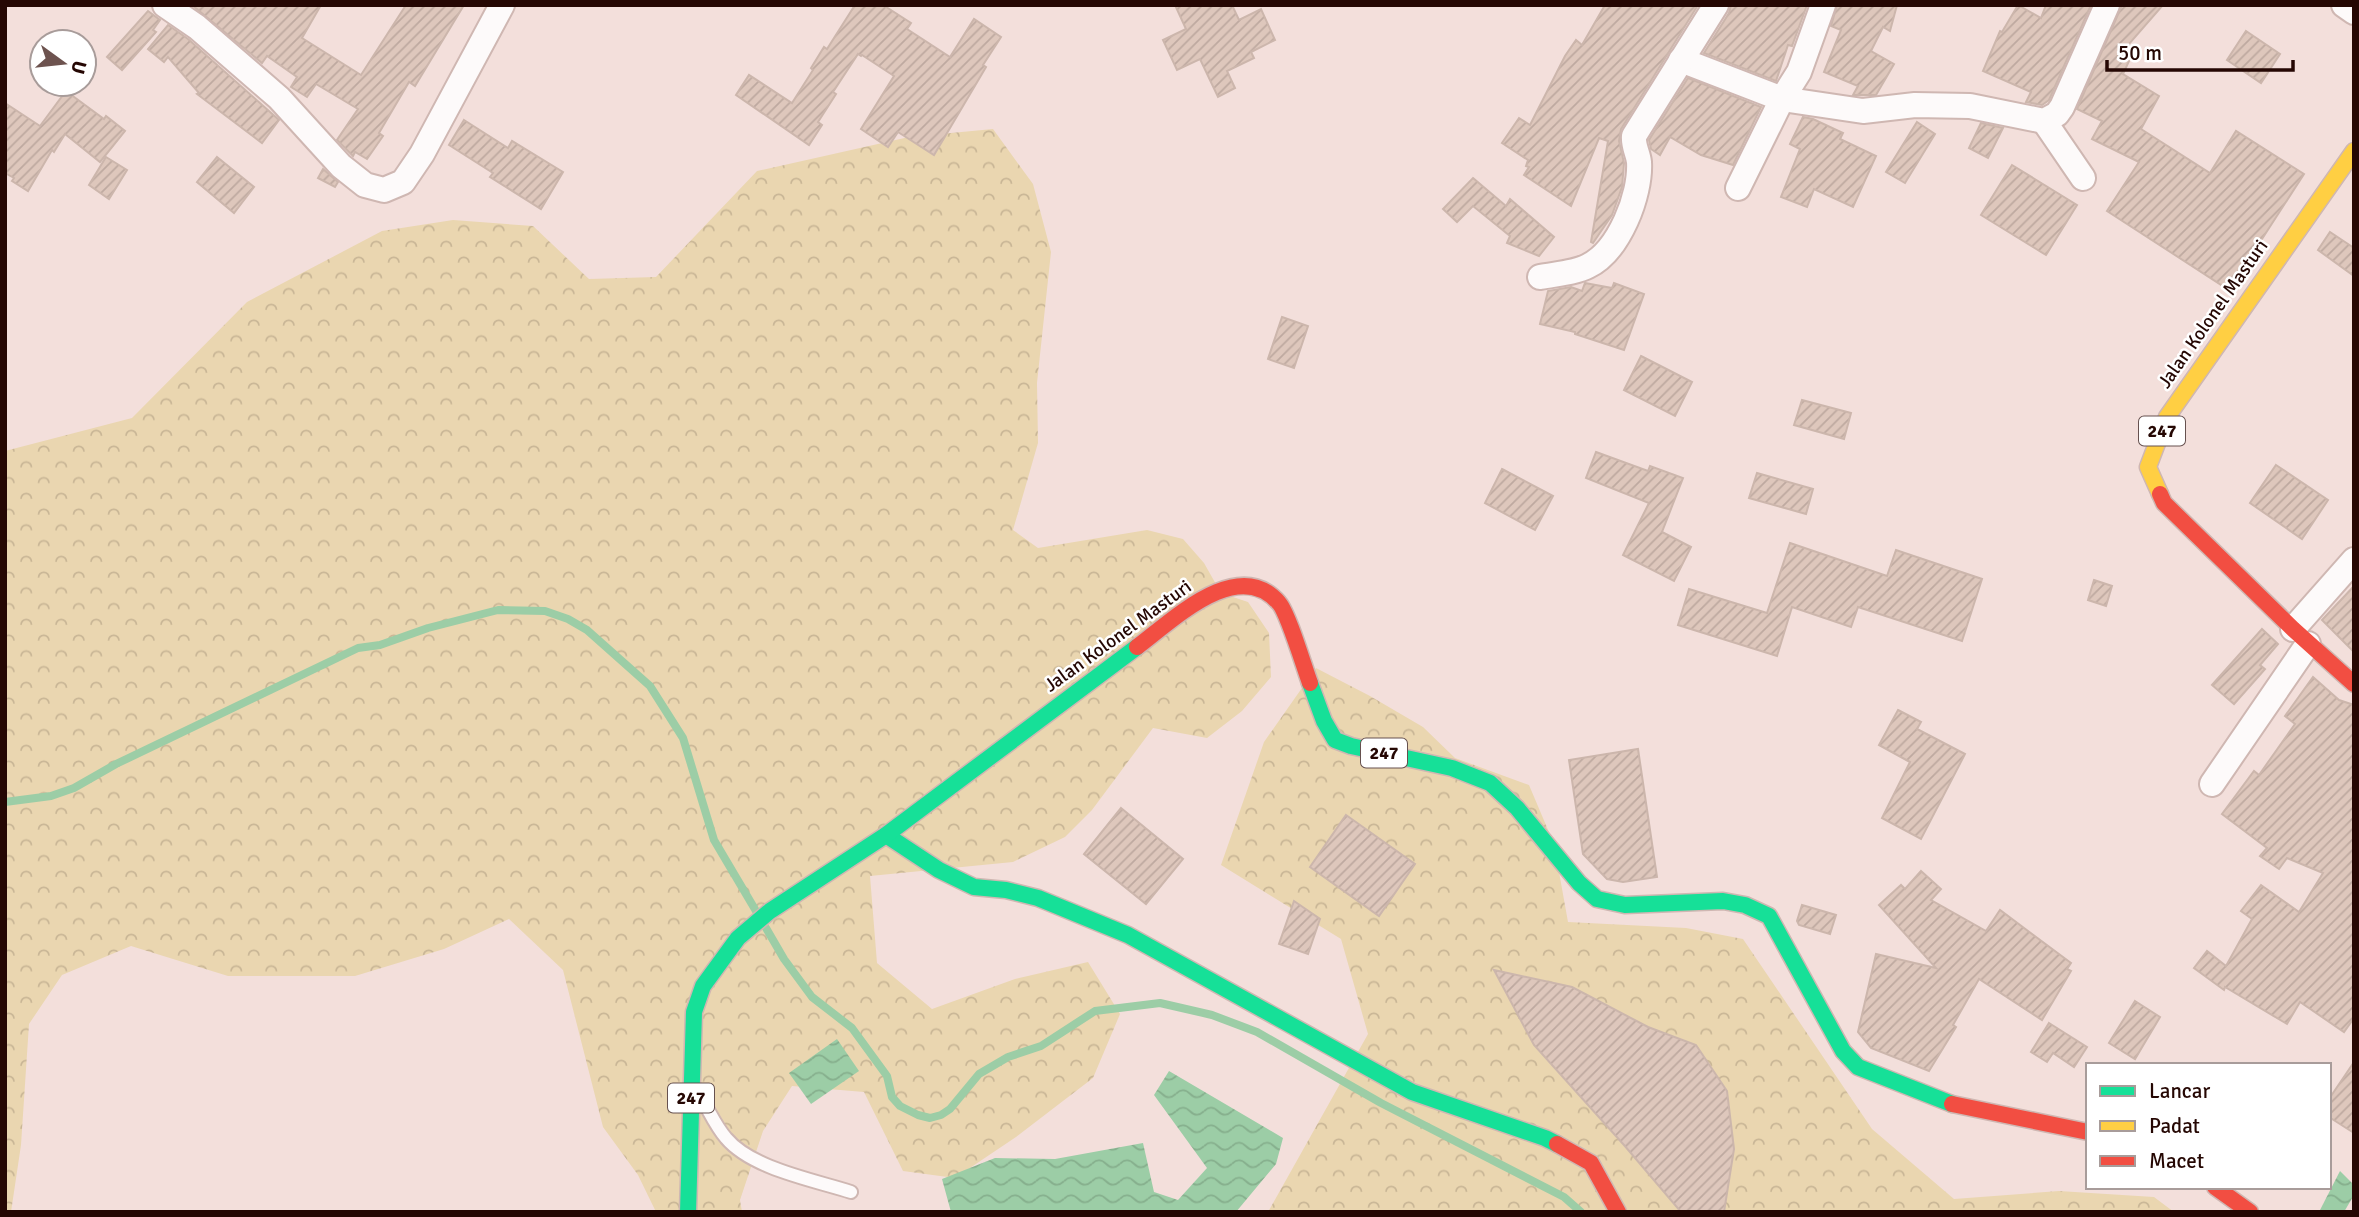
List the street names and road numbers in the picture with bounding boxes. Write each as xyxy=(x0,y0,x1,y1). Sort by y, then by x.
street label: Jalan Kolonel Masturi xyxy=(2153,235,2273,393)
road number: 247 xyxy=(2139,416,2185,446)
street label: Jalan Kolonel Masturi xyxy=(1040,575,1196,697)
road number: 247 xyxy=(1361,738,1407,768)
road number: 247 xyxy=(668,1084,714,1112)

